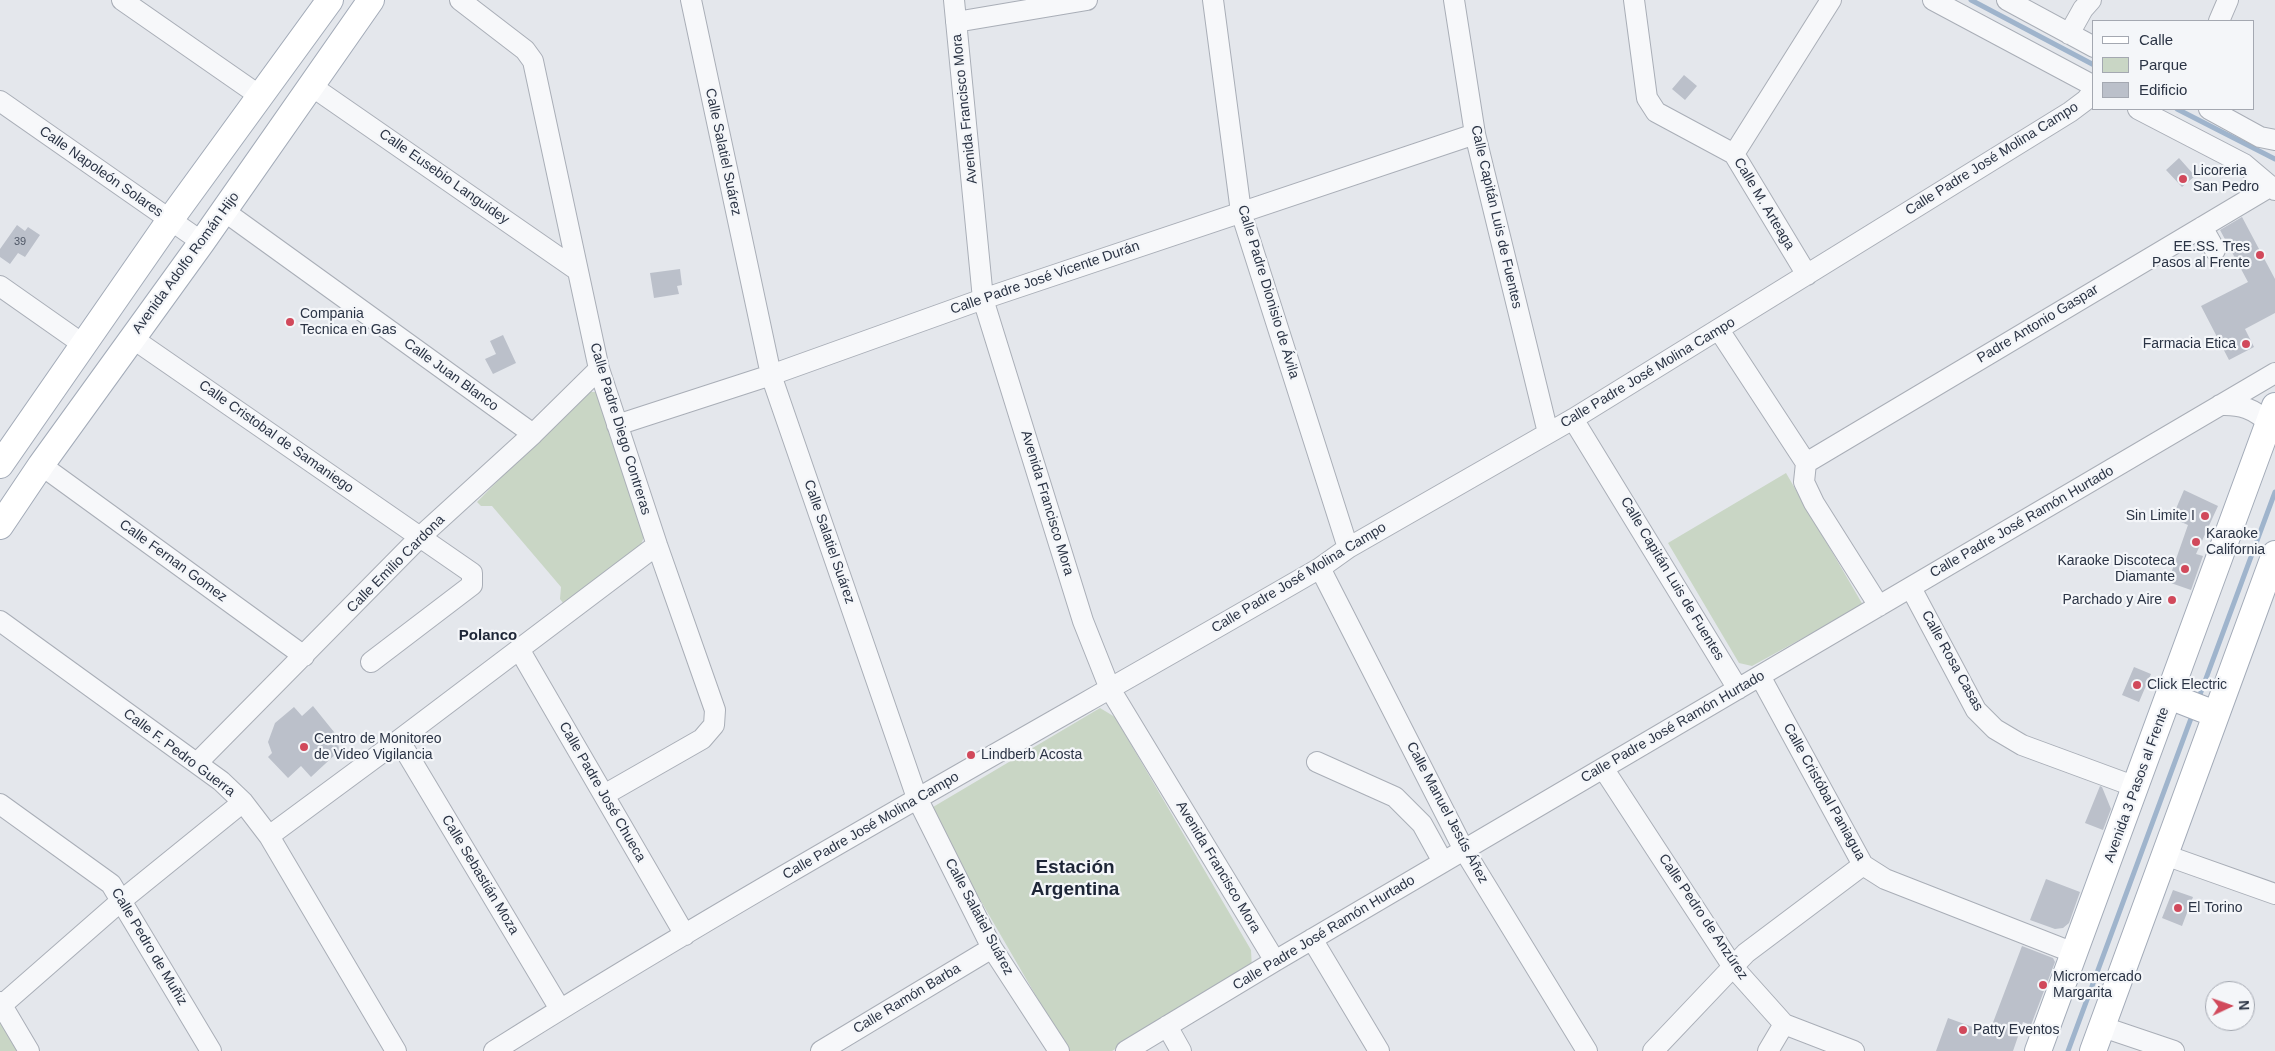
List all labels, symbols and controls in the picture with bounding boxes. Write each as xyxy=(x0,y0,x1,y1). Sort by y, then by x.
legend xyxy=(2092,20,2255,110)
text: Calle xyxy=(2139,31,2173,48)
street label: Avenida Francisco Mora xyxy=(949,33,981,185)
text: Parque xyxy=(2139,56,2187,73)
text: Edificio xyxy=(2139,81,2187,98)
street label: Calle Salatiel Suárez xyxy=(701,87,745,217)
street label: Calle Padre José Molina Campo xyxy=(1902,99,2082,219)
street label: Calle Napoleón Solares xyxy=(36,123,166,221)
street label: Calle Capitán Luis de Fuentes xyxy=(1467,124,1525,310)
street label: Calle Eusebio Languidey xyxy=(376,126,512,228)
street label: Calle M. Arteaga xyxy=(1730,155,1798,253)
place label: Licoreria San Pedro xyxy=(2193,163,2259,196)
marker: Licoreria San Pedro xyxy=(2177,173,2189,185)
street label: Avenida Adolfo Román Hijo xyxy=(129,189,243,337)
street label: Calle Padre Dionisio de Ávila xyxy=(1234,203,1302,381)
house number: 39 xyxy=(14,235,26,249)
street label: Calle Padre José Vicente Durán xyxy=(948,238,1142,318)
place label: EE.SS. Tres Pasos al Frente xyxy=(2152,239,2250,272)
marker: EE.SS. Tres Pasos al Frente xyxy=(2254,249,2266,261)
street label: Padre Antonio Gaspar xyxy=(1974,281,2102,367)
place label: Compania Tecnica en Gas xyxy=(300,306,396,338)
street label: Calle Padre José Molina Campo xyxy=(1558,314,1738,432)
marker: Compania Tecnica en Gas xyxy=(284,316,296,328)
street label: Calle Juan Blanco xyxy=(400,335,502,415)
place label: Farmacia Etica xyxy=(2143,336,2236,352)
marker: Farmacia Etica xyxy=(2240,338,2252,350)
street label: Calle Padre Diego Contreras xyxy=(586,341,654,517)
street label: Calle Cristobal de Samaniego xyxy=(195,377,357,497)
street label: Avenida Francisco Mora xyxy=(1017,428,1077,578)
street label: Calle Padre José Ramón Hurtado xyxy=(1927,462,2117,582)
street label: Calle Salatiel Suárez xyxy=(800,478,858,606)
street label: Calle Capitán Luis de Fuentes xyxy=(1617,494,1727,664)
place label: Sin Limite I xyxy=(2126,508,2195,524)
marker: Sin Limite I xyxy=(2199,510,2211,522)
street label: Calle Emilio Cardona xyxy=(344,512,448,616)
street label: Calle Fernan Gomez xyxy=(116,516,230,606)
street label: Calle Padre José Molina Campo xyxy=(1209,519,1389,637)
place label: Karaoke California xyxy=(2206,526,2265,558)
marker: Karaoke California xyxy=(2190,536,2202,548)
place label: Karaoke Discoteca Diamante xyxy=(2057,553,2175,586)
marker: Karaoke Discoteca Diamante xyxy=(2179,563,2191,575)
place label: Parchado y Aire xyxy=(2062,592,2162,608)
marker: Parchado y Aire xyxy=(2166,594,2178,606)
street label: Calle Rosa Casas xyxy=(1917,608,1987,714)
district label: Polanco xyxy=(459,627,517,645)
street label: Calle Padre José Ramón Hurtado xyxy=(1578,667,1768,787)
place label: Click Electric xyxy=(2147,677,2227,693)
marker: Click Electric xyxy=(2131,679,2143,691)
street label: Avenida 3 Pasos al Frente xyxy=(2101,705,2173,865)
street label: Calle F. Pedro Guerra xyxy=(120,706,238,800)
street label: Calle Padre José Chueca xyxy=(555,719,649,865)
street label: Calle Cristóbal Paniagua xyxy=(1779,721,1869,863)
place label: Centro de Monitoreo de Video Vigilancia xyxy=(314,731,442,764)
street label: Calle Manuel Jesús Áñez xyxy=(1403,739,1491,887)
marker: Centro de Monitoreo de Video Vigilancia xyxy=(298,741,310,753)
place label: Lindberb Acosta xyxy=(981,747,1082,763)
marker: Lindberb Acosta xyxy=(965,749,977,761)
street label: Calle Padre José Molina Campo xyxy=(780,769,962,883)
street label: Avenida Francisco Mora xyxy=(1172,798,1264,936)
street label: Calle Sebastián Moza xyxy=(438,812,522,938)
street label: Calle Pedro de Anzúrez xyxy=(1655,851,1751,983)
street label: Calle Salatiel Suárez xyxy=(941,856,1017,978)
district label: Estación Argentina xyxy=(1031,857,1119,901)
street label: Calle Padre José Ramón Hurtado xyxy=(1230,872,1418,994)
street label: Calle Pedro de Muñiz xyxy=(107,885,191,1009)
place label: El Torino xyxy=(2188,900,2242,916)
marker: El Torino xyxy=(2172,902,2184,914)
street label: Calle Ramón Barba xyxy=(850,960,964,1038)
place label: Micromercado Margarita xyxy=(2053,969,2142,1002)
marker: Micromercado Margarita xyxy=(2037,979,2049,991)
north arrow xyxy=(2205,981,2255,1031)
text: N xyxy=(2236,1000,2252,1011)
place label: Patty Eventos xyxy=(1973,1022,2059,1038)
marker: Patty Eventos xyxy=(1957,1024,1969,1036)

